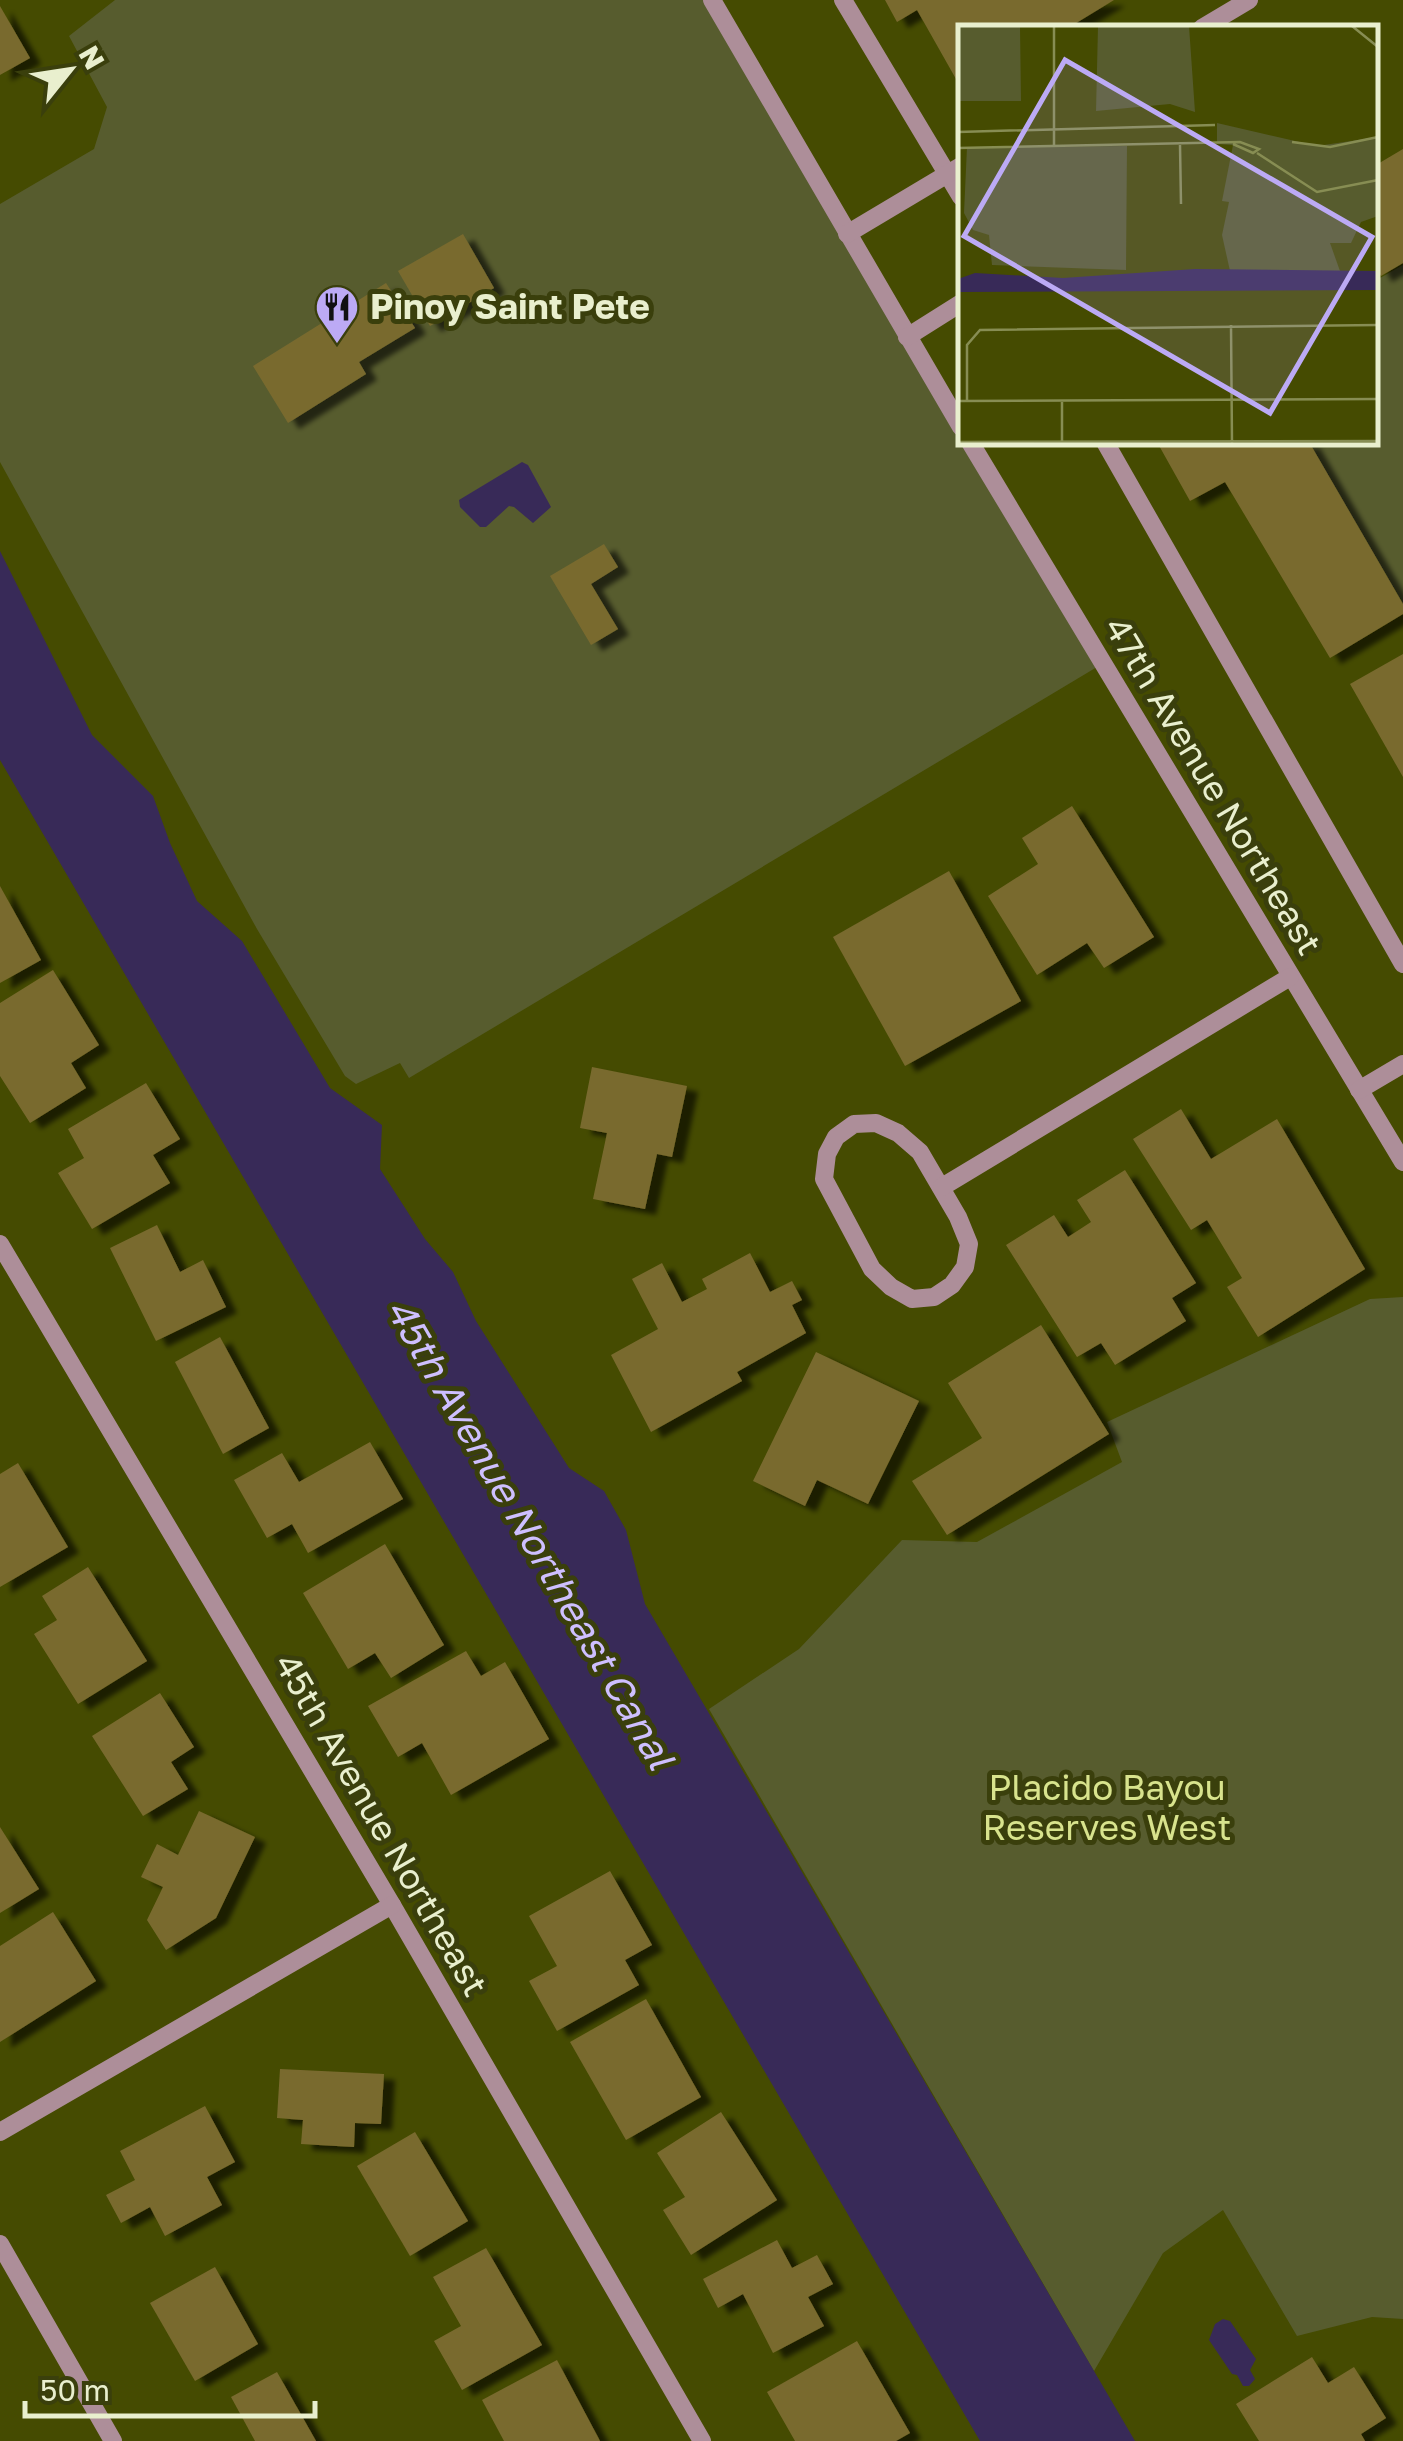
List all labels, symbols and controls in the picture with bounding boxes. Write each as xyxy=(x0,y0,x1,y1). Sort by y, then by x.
north arrow xyxy=(20,20,120,120)
inset map xyxy=(958,25,1378,445)
text: N xyxy=(72,40,112,75)
restaurant icon: Pinoy Saint Pete xyxy=(314,284,360,345)
place label: Pinoy Saint Pete xyxy=(370,285,650,327)
street label: 47th Avenue Northeast xyxy=(1096,609,1331,962)
water label: 45th Avenue Northeast Canal xyxy=(378,1290,686,1778)
street label: 45th Avenue Northeast xyxy=(267,1646,497,2003)
park label: Placido Bayou Reserves West xyxy=(983,1766,1231,1848)
scale bar xyxy=(25,2356,315,2418)
text: 50 m xyxy=(40,2372,110,2408)

